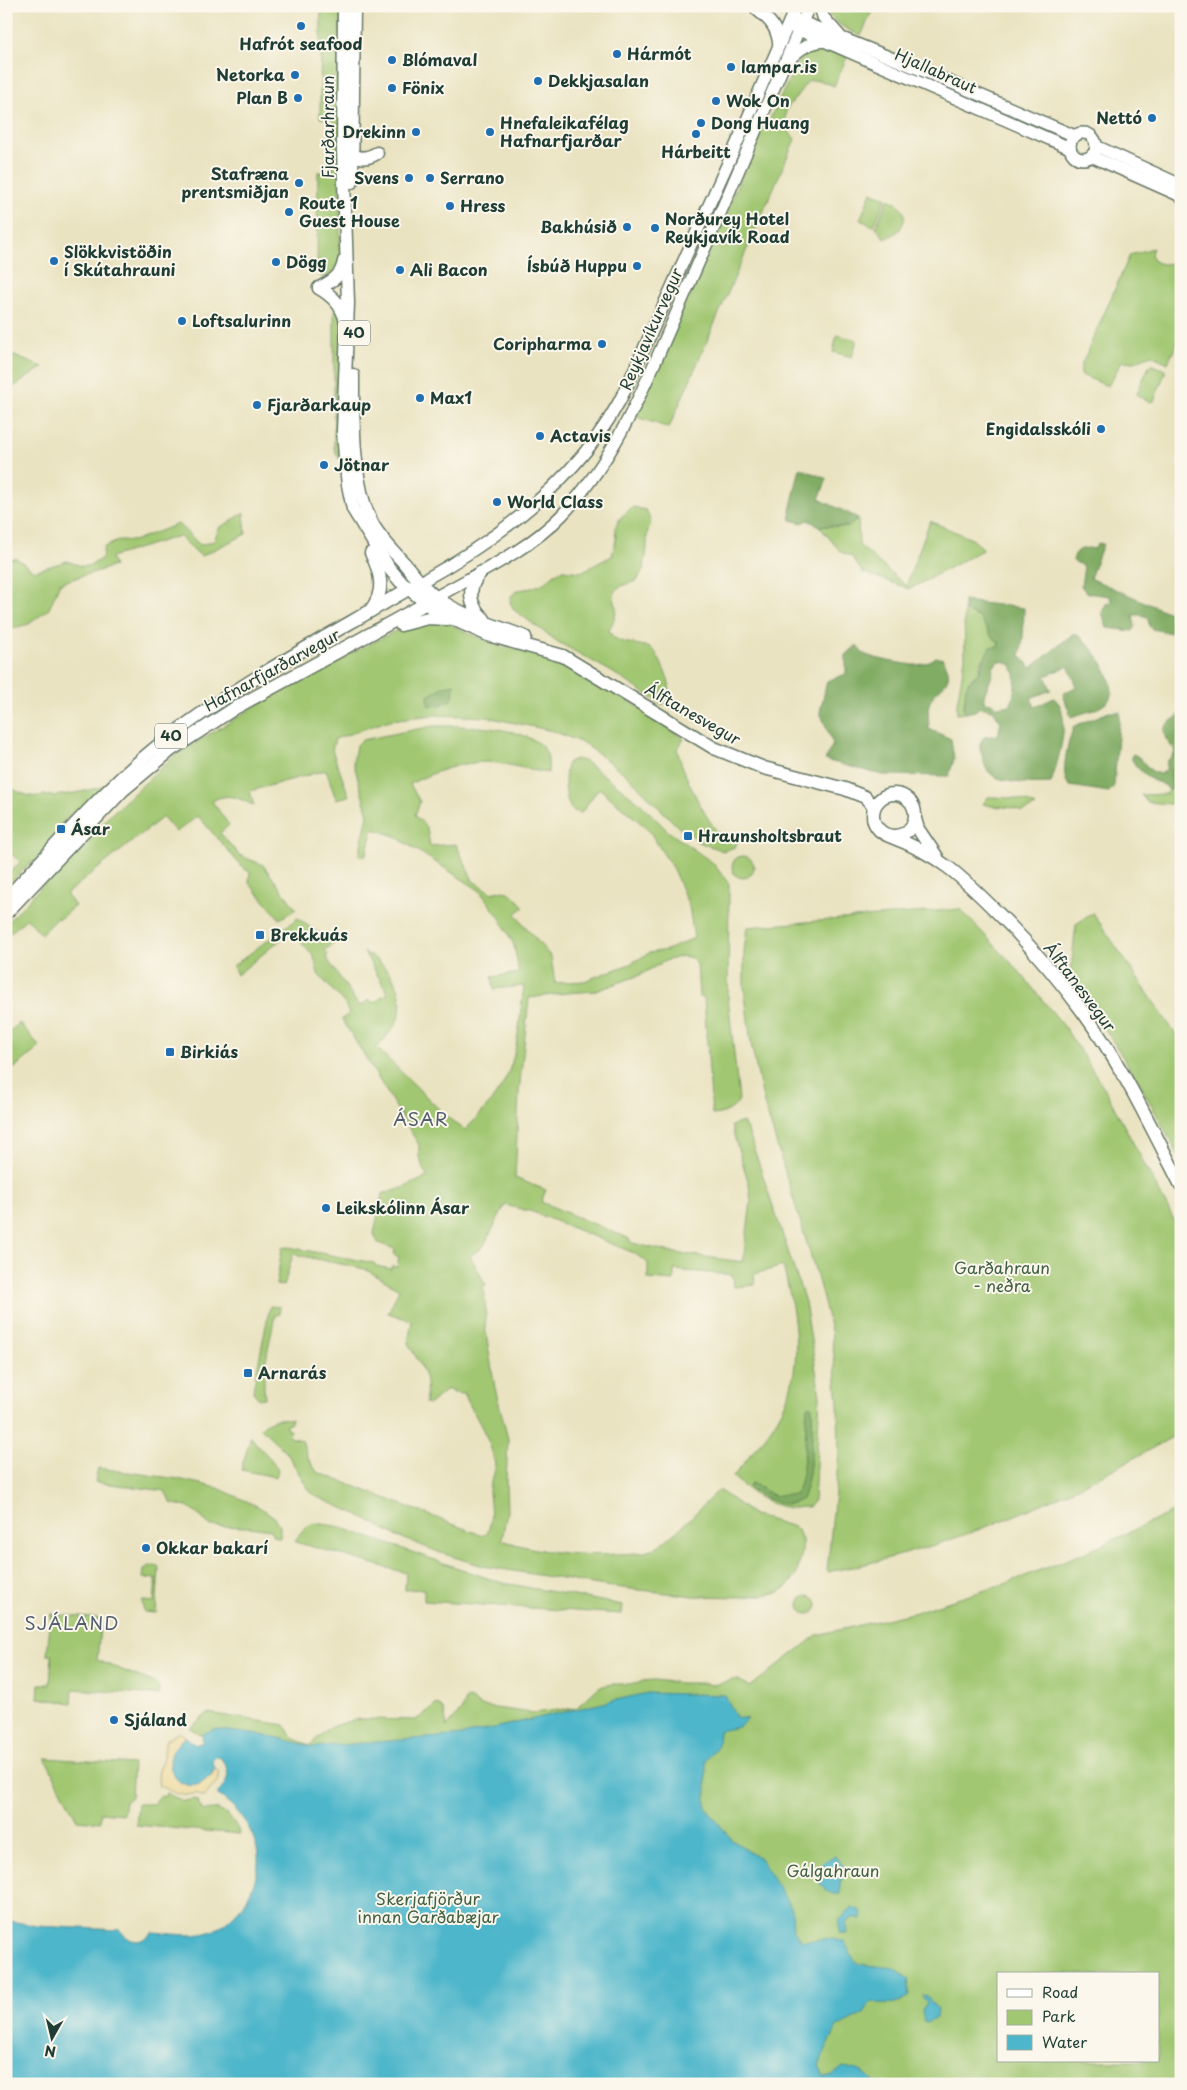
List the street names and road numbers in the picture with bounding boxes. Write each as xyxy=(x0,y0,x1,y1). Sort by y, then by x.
street label: Hjallabraut xyxy=(892,41,982,99)
street label: Fjarðarhraun xyxy=(315,75,339,179)
street label: Reykjavíkurvegur xyxy=(612,263,688,394)
road number: 40 xyxy=(338,320,370,346)
street label: Hafnarfjarðarvegur xyxy=(199,621,344,717)
street label: Álftanesvegur xyxy=(641,676,746,750)
road number: 40 xyxy=(155,724,187,748)
street label: Álftanesvegur xyxy=(1039,937,1123,1037)

